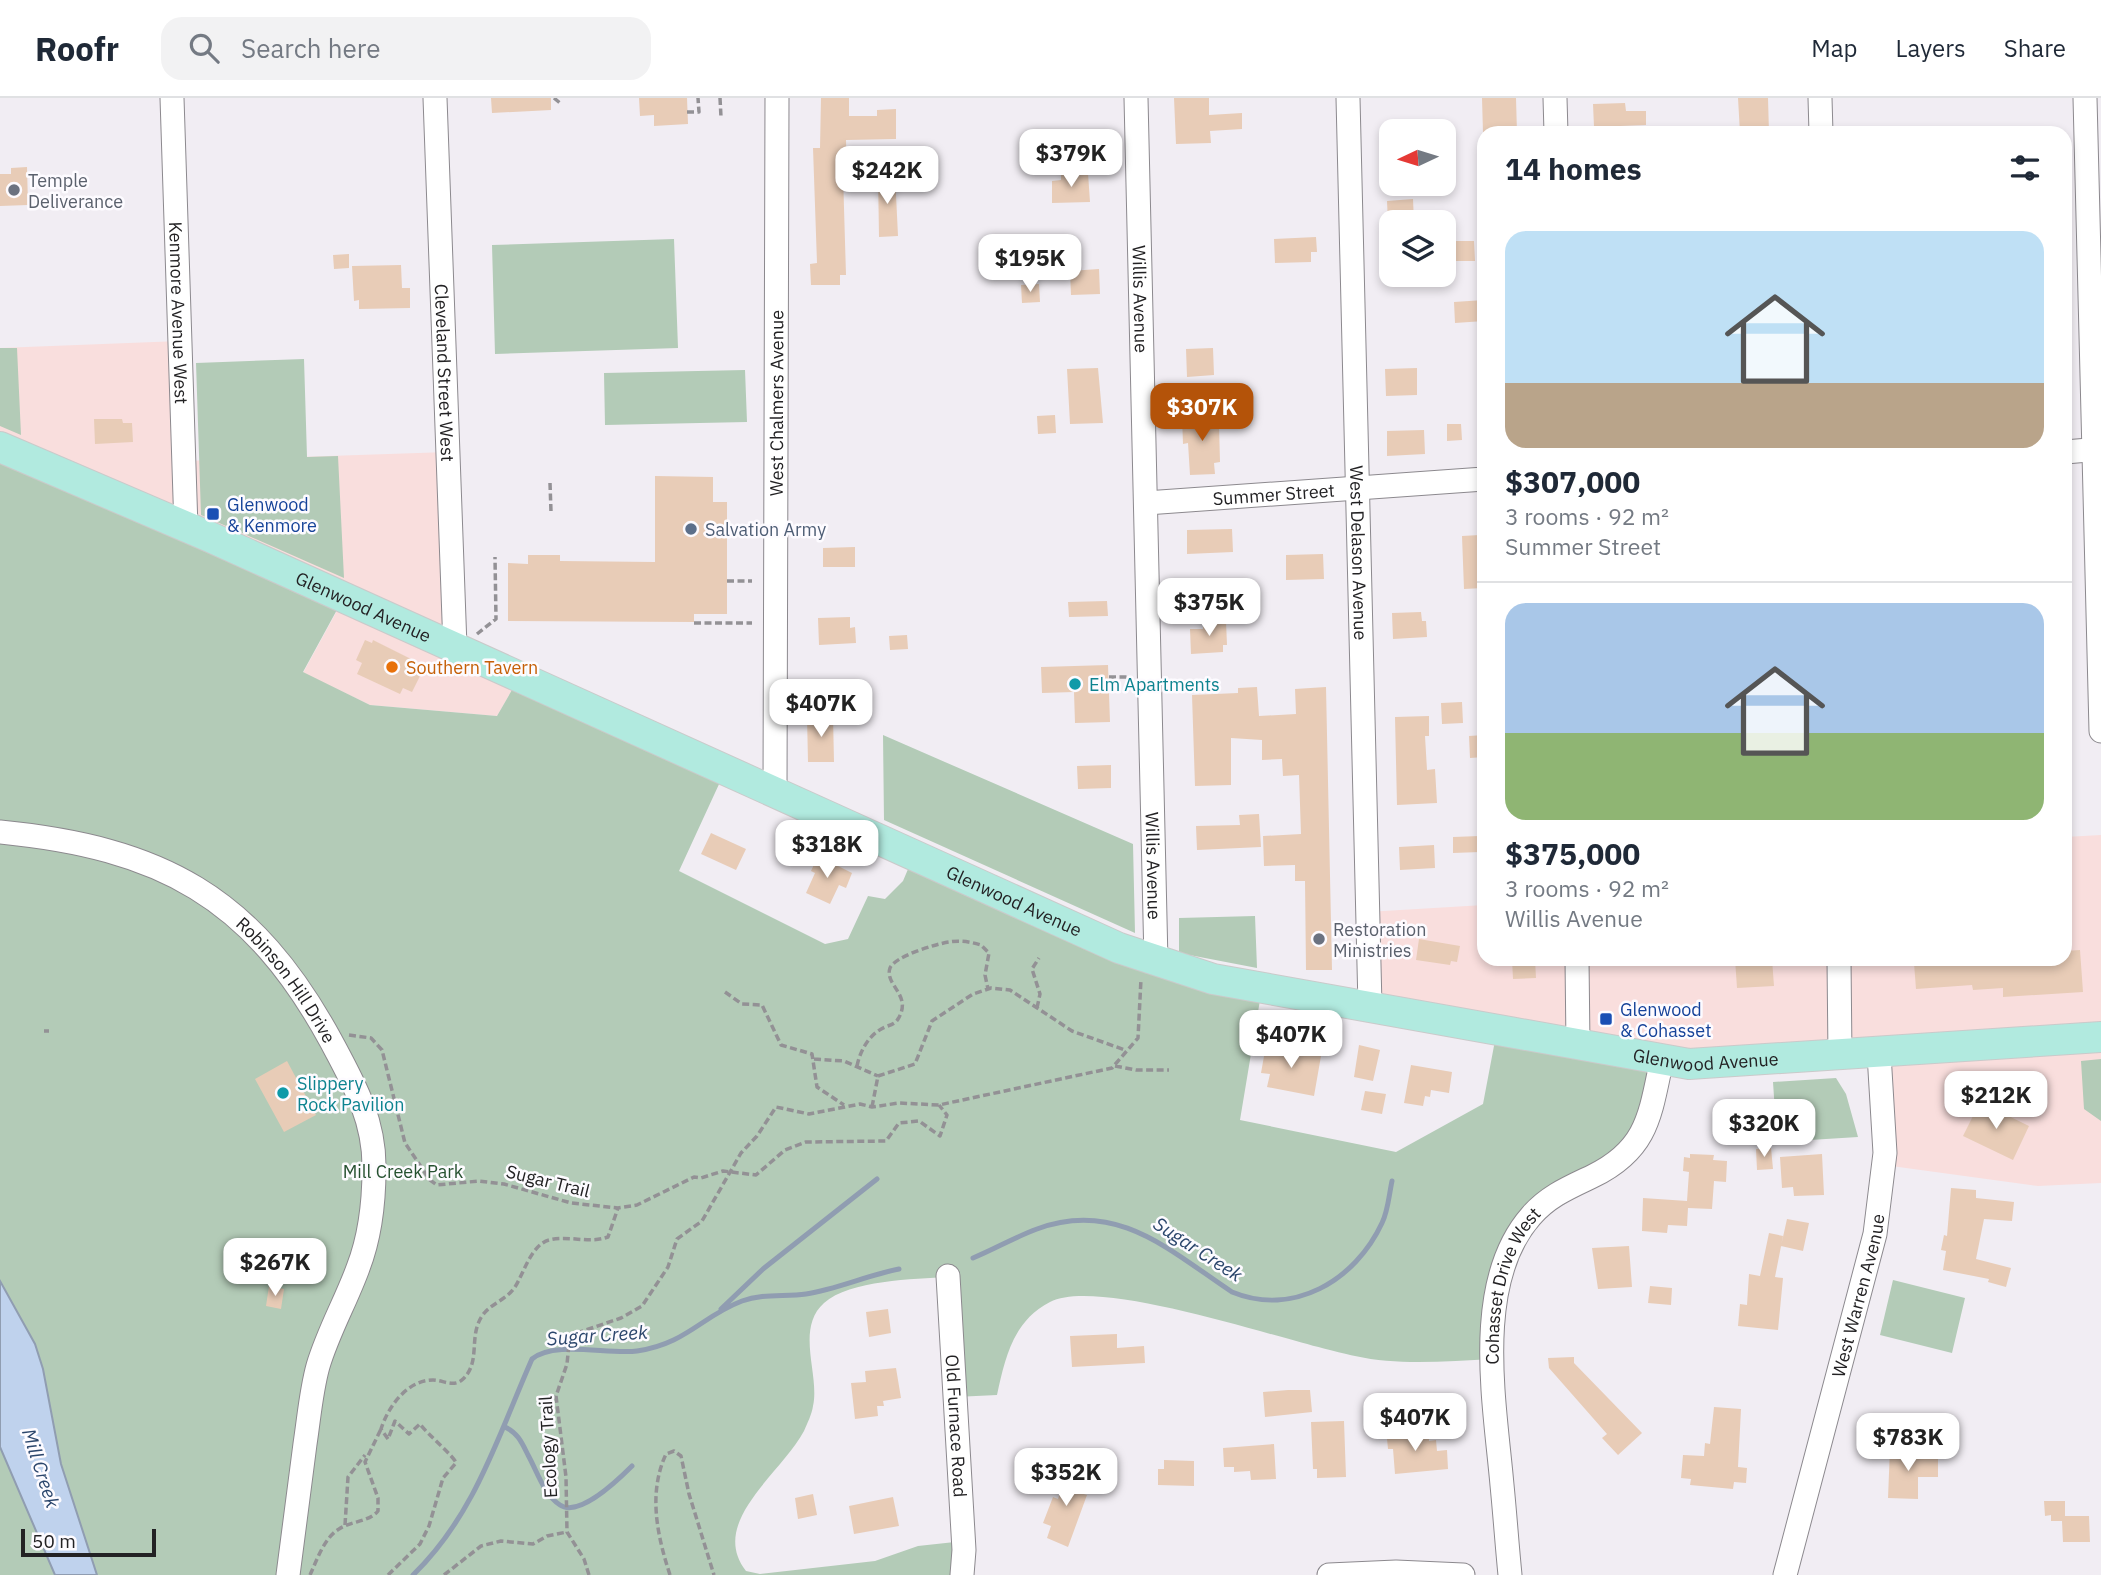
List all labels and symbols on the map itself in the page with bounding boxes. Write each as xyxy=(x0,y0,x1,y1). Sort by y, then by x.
north arrow xyxy=(1379,119,1456,196)
pin: $379K xyxy=(1022,130,1120,189)
pin: $242K xyxy=(838,146,936,206)
place label: Temple Deliverance xyxy=(28,169,123,213)
marker: Temple Deliverance xyxy=(6,182,22,198)
street label: Kenmore Avenue West xyxy=(165,221,193,405)
pin: $195K xyxy=(981,234,1079,294)
street label: Willis Avenue xyxy=(1128,245,1153,353)
street label: Cleveland Street West xyxy=(430,283,460,462)
street label: West Chalmers Avenue xyxy=(764,310,788,496)
pin: $307K xyxy=(1153,384,1251,443)
street label: West Delason Avenue xyxy=(1345,465,1373,641)
street label: Summer Street xyxy=(1212,478,1336,510)
place label: Glenwood & Kenmore xyxy=(227,493,317,537)
marker: Glenwood & Kenmore xyxy=(205,506,221,522)
place label: Salvation Army xyxy=(705,518,826,541)
marker: Salvation Army xyxy=(683,521,699,537)
street label: Glenwood Avenue xyxy=(292,566,435,647)
pin: $375K xyxy=(1160,578,1258,638)
place label: Southern Tavern xyxy=(406,656,538,679)
marker: Southern Tavern xyxy=(384,659,400,675)
place label: Elm Apartments xyxy=(1089,673,1220,696)
marker: Elm Apartments xyxy=(1067,676,1083,692)
pin: $407K xyxy=(772,680,870,739)
street label: Willis Avenue xyxy=(1141,812,1167,920)
pin: $318K xyxy=(778,820,876,880)
street label: Glenwood Avenue xyxy=(943,860,1086,941)
street label: Robinson Hill Drive xyxy=(232,911,341,1047)
place label: Restoration Ministries xyxy=(1333,918,1426,962)
marker: Restoration Ministries xyxy=(1311,931,1327,947)
place label: Glenwood & Cohasset xyxy=(1620,998,1711,1042)
pin: $407K xyxy=(1242,1010,1340,1070)
marker: Glenwood & Cohasset xyxy=(1598,1011,1614,1027)
street label: Glenwood Avenue xyxy=(1631,1043,1779,1076)
place label: Slippery Rock Pavilion xyxy=(297,1072,404,1116)
pin: $212K xyxy=(1947,1072,2045,1131)
marker: Slippery Rock Pavilion xyxy=(275,1085,291,1101)
pin: $320K xyxy=(1715,1100,1813,1159)
street label: Sugar Trail xyxy=(504,1159,592,1203)
park label: Mill Creek Park xyxy=(343,1160,464,1183)
street label: Cohasset Drive West xyxy=(1480,1202,1545,1365)
water label: Sugar Creek xyxy=(1149,1211,1248,1287)
street label: West Warren Avenue xyxy=(1826,1212,1889,1380)
pin: $267K xyxy=(226,1238,324,1298)
water label: Sugar Creek xyxy=(546,1319,650,1351)
street label: Old Furnace Road xyxy=(941,1354,972,1498)
pin: $407K xyxy=(1366,1394,1464,1453)
street label: Ecology Trail xyxy=(534,1395,562,1499)
pin: $783K xyxy=(1859,1414,1957,1473)
water label: Mill Creek xyxy=(17,1425,65,1512)
pin: $352K xyxy=(1017,1448,1115,1508)
scale bar xyxy=(21,1526,156,1558)

